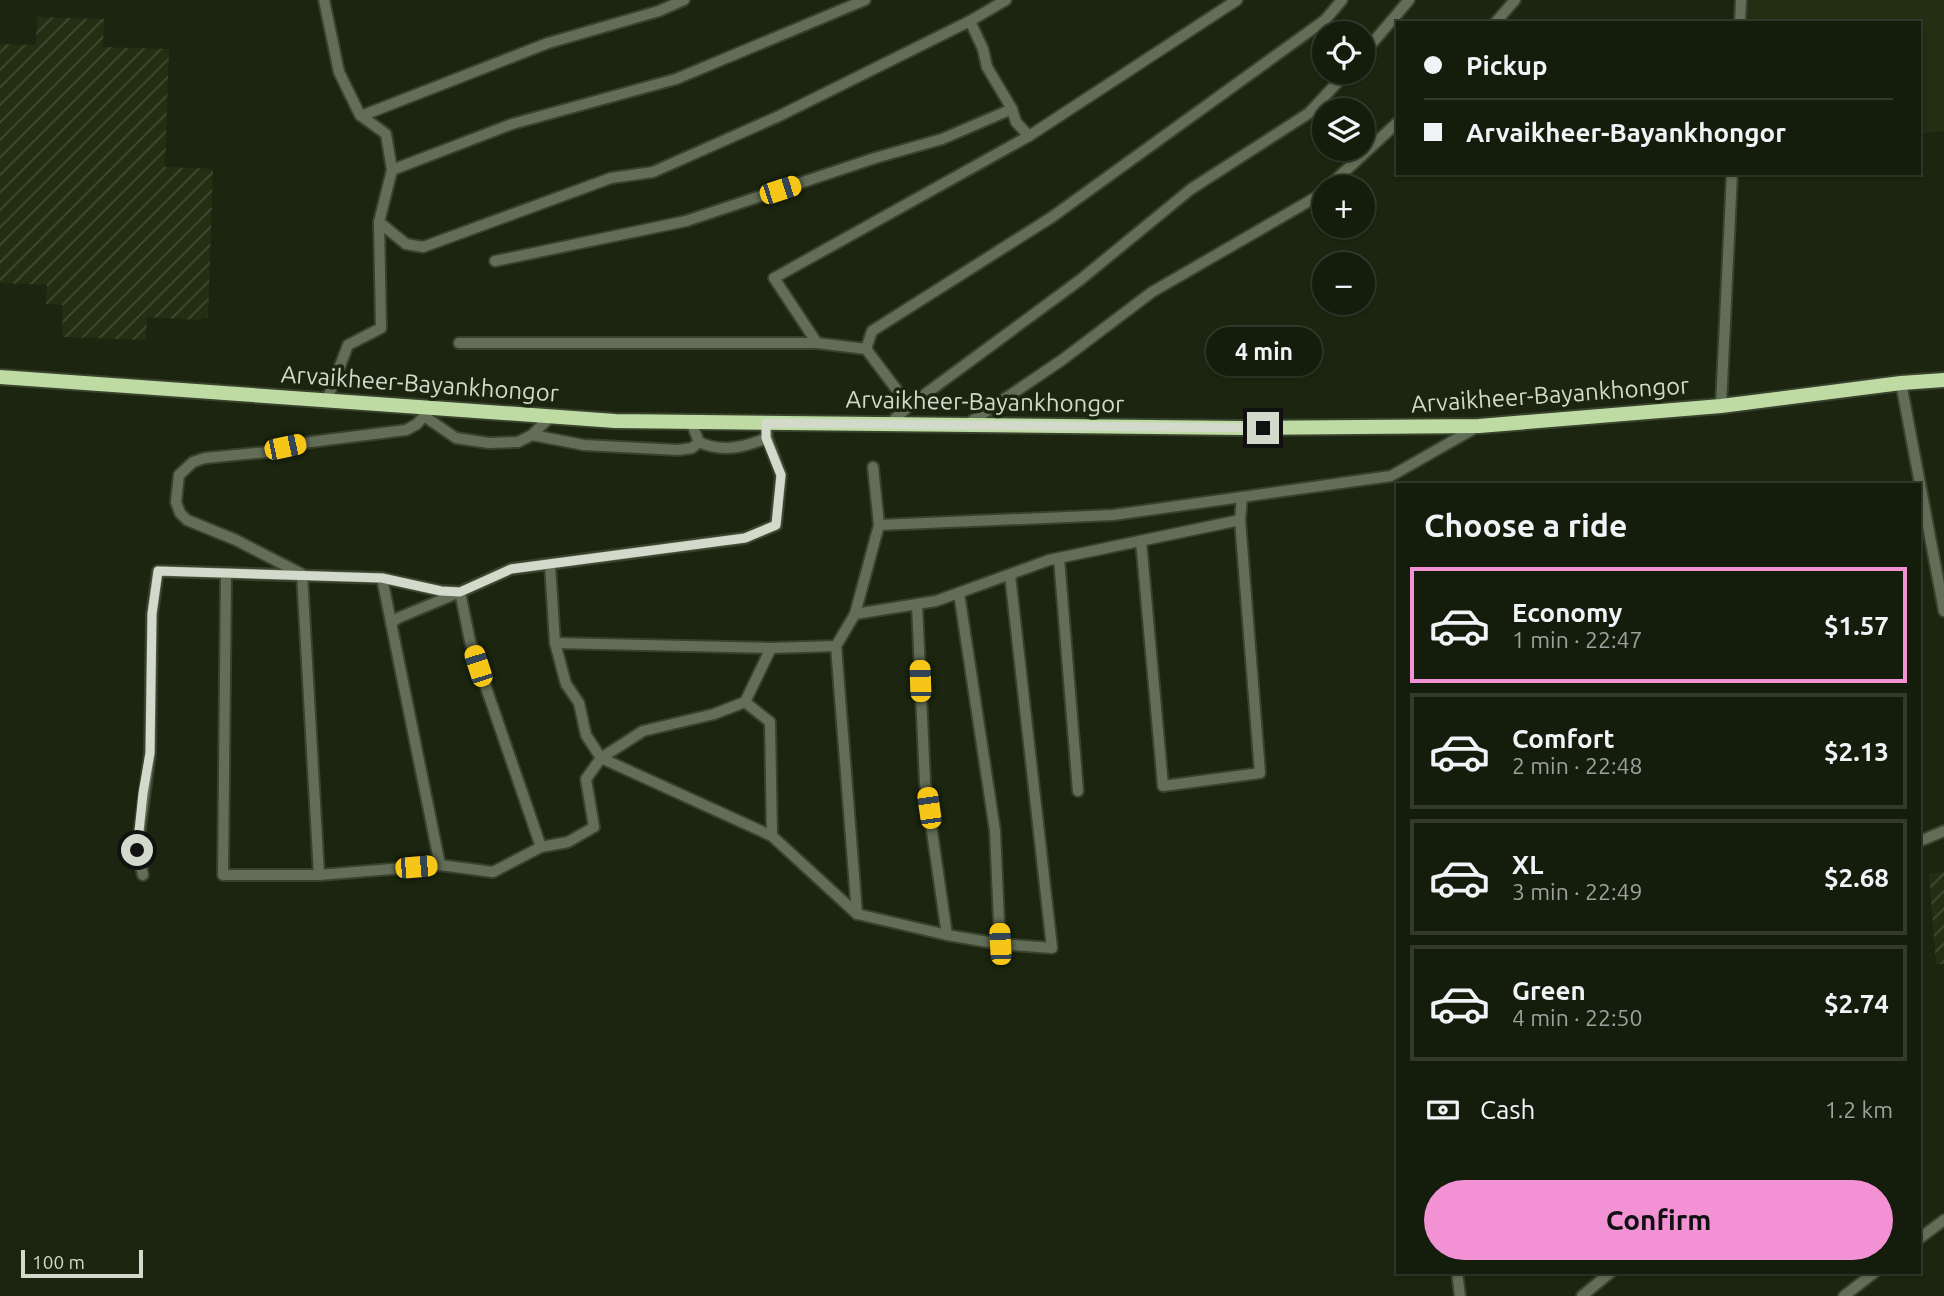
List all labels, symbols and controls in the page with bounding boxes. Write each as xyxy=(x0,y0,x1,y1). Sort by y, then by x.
map controls xyxy=(1312,21,1375,315)
button: locate xyxy=(1312,21,1375,84)
text: Pickup xyxy=(1466,51,1548,80)
button: layers xyxy=(1312,98,1375,161)
text: Arvaikheer-Bayankhongor xyxy=(1466,118,1786,147)
car xyxy=(757,174,804,206)
button: + xyxy=(1312,175,1375,238)
button: − xyxy=(1312,252,1375,315)
callout: 4 min xyxy=(1205,326,1321,376)
text: 4 min xyxy=(1235,339,1293,364)
street label: Arvaikheer-Bayankhongor xyxy=(280,360,560,407)
street label: Arvaikheer-Bayankhongor xyxy=(1410,371,1690,418)
street label: Arvaikheer-Bayankhongor xyxy=(845,386,1125,417)
route end xyxy=(1247,412,1279,444)
car xyxy=(263,432,308,462)
text: Choose a ride xyxy=(1424,507,1627,543)
icon: car xyxy=(1428,594,1491,657)
text: Economy xyxy=(1512,598,1622,627)
text: $1.57 xyxy=(1824,611,1889,640)
text: 1 min · 22:47 xyxy=(1512,627,1643,652)
car xyxy=(462,643,495,689)
car xyxy=(909,660,932,702)
icon: car xyxy=(1428,720,1491,783)
text: Comfort xyxy=(1512,724,1615,753)
text: $2.13 xyxy=(1824,737,1889,766)
text: 2 min · 22:48 xyxy=(1512,753,1643,778)
car xyxy=(916,786,943,830)
route start xyxy=(121,834,153,866)
icon: car xyxy=(1428,846,1491,909)
text: XL xyxy=(1512,850,1543,879)
car xyxy=(395,855,438,879)
text: $2.68 xyxy=(1824,863,1889,892)
text: 3 min · 22:49 xyxy=(1512,879,1643,904)
car xyxy=(989,922,1012,966)
icon: car xyxy=(1428,972,1491,1035)
text: Green xyxy=(1512,976,1586,1005)
text: $2.74 xyxy=(1824,989,1889,1018)
text: 4 min · 22:50 xyxy=(1512,1005,1643,1030)
icon: cash xyxy=(1424,1091,1462,1129)
text: Cash xyxy=(1480,1095,1535,1124)
text: 1.2 km xyxy=(1825,1097,1893,1122)
button: Confirm xyxy=(1424,1180,1893,1260)
scale bar xyxy=(21,1247,144,1279)
text: 100 m xyxy=(32,1251,85,1273)

